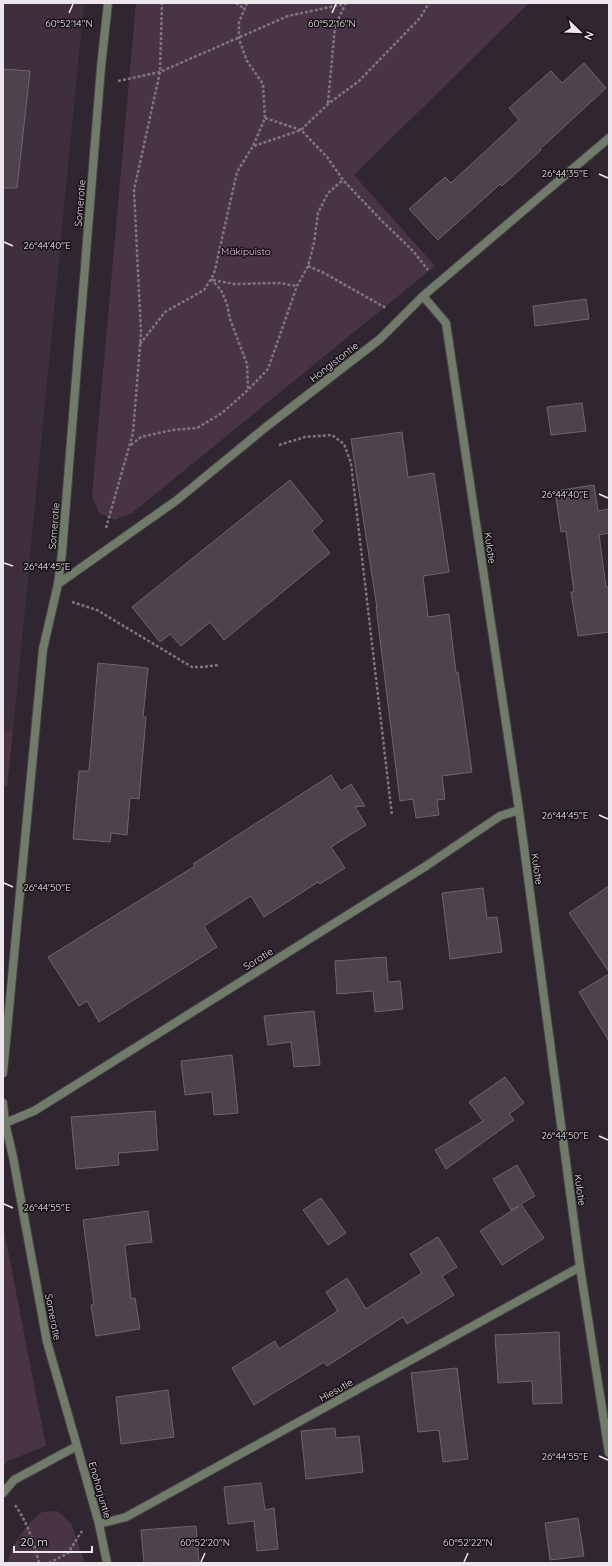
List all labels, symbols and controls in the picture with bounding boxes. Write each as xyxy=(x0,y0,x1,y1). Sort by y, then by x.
north arrow xyxy=(560,12,600,52)
text: 60°52'14"N xyxy=(45,17,93,30)
text: 60°52'16"N xyxy=(308,17,356,30)
text: N xyxy=(581,29,597,42)
text: 26°44'35"E xyxy=(542,167,589,180)
street label: Somerotie xyxy=(71,179,89,227)
text: 26°44'40"E xyxy=(23,239,71,252)
park label: Mäkipuisto xyxy=(221,245,271,258)
street label: Hongistontie xyxy=(307,339,361,385)
text: 26°44'40"E xyxy=(541,488,589,501)
street label: Somerotie xyxy=(45,502,63,550)
street label: Kulotie xyxy=(481,531,499,565)
text: 26°44'45"E xyxy=(23,560,71,573)
text: 26°44'45"E xyxy=(541,809,589,822)
street label: Kulotie xyxy=(528,852,546,886)
text: 26°44'50"E xyxy=(23,881,71,894)
street label: Soratie xyxy=(241,945,276,973)
text: 26°44'50"E xyxy=(541,1129,589,1142)
street label: Kulotie xyxy=(571,1173,589,1207)
text: 26°44'55"E xyxy=(23,1201,71,1214)
street label: Somerotie xyxy=(42,1293,64,1342)
street label: Hiesutie xyxy=(317,1375,355,1405)
text: 26°44'55"E xyxy=(541,1450,589,1463)
street label: Enoharjuntie xyxy=(86,1460,114,1520)
scale bar xyxy=(14,1528,92,1554)
text: 20 m xyxy=(20,1534,48,1549)
text: 60°52'20"N xyxy=(180,1536,230,1549)
text: 60°52'22"N xyxy=(443,1536,493,1549)

